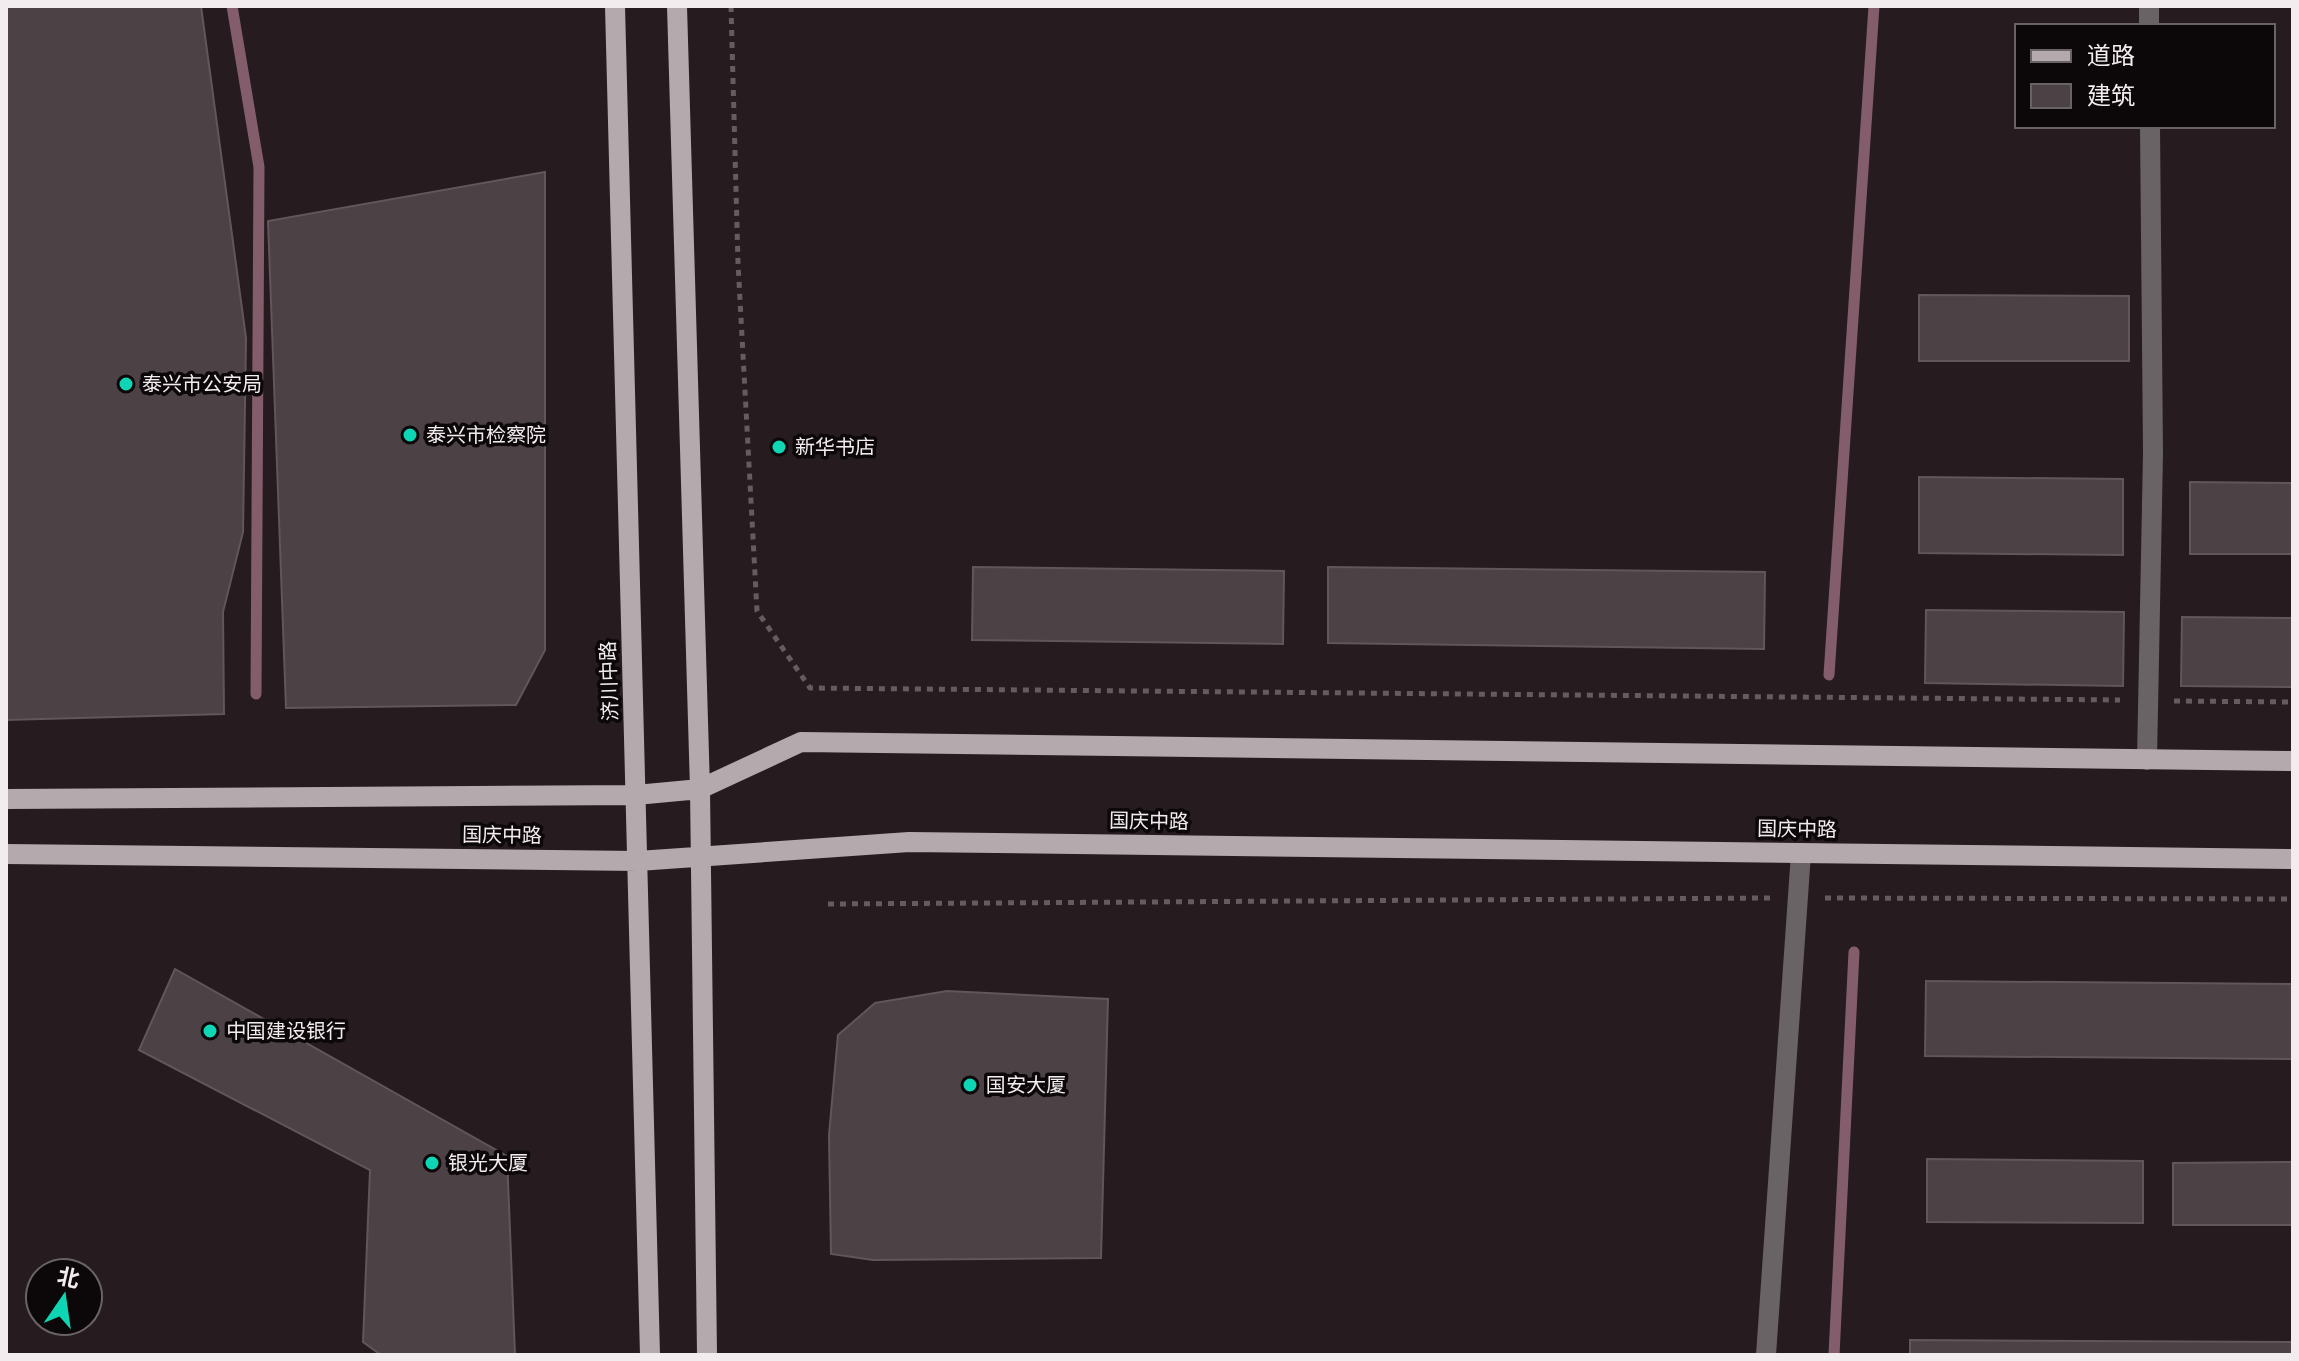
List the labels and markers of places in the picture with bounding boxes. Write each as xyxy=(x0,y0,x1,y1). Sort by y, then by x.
place label: 泰兴市公安局 xyxy=(142,371,262,396)
marker: 泰兴市公安局 xyxy=(117,375,135,393)
place label: 泰兴市检察院 xyxy=(426,422,546,447)
marker: 泰兴市检察院 xyxy=(401,426,419,444)
place label: 新华书店 xyxy=(795,434,875,459)
marker: 新华书店 xyxy=(770,438,788,456)
place label: 中国建设银行 xyxy=(226,1018,346,1043)
marker: 中国建设银行 xyxy=(201,1022,219,1040)
place label: 国安大厦 xyxy=(986,1072,1066,1097)
marker: 国安大厦 xyxy=(961,1076,979,1094)
place label: 银光大厦 xyxy=(448,1150,528,1175)
marker: 银光大厦 xyxy=(423,1154,441,1172)

